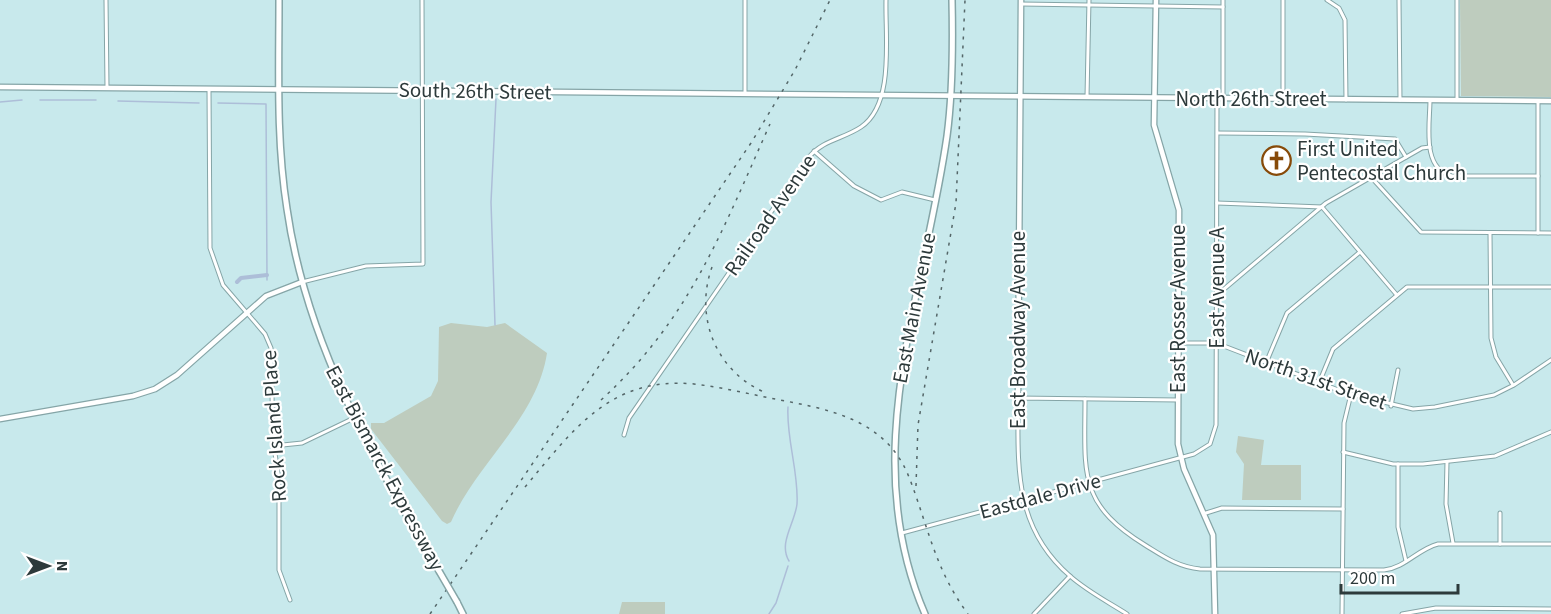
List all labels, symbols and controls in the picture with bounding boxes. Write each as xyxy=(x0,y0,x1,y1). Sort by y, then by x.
street label: South 26th Street xyxy=(398,75,552,107)
street label: North 26th Street xyxy=(1175,84,1327,114)
place label: First United Pentecostal Church xyxy=(1297,134,1466,188)
church icon: First United Pentecostal Church xyxy=(1260,145,1292,177)
street label: Railroad Avenue xyxy=(717,148,823,282)
street label: East Rosser Avenue xyxy=(1163,225,1193,393)
street label: East Avenue A xyxy=(1202,227,1232,349)
street label: East Main Avenue xyxy=(885,230,943,386)
street label: East Broadway Avenue xyxy=(1003,231,1033,429)
street label: North 31st Street xyxy=(1241,341,1391,417)
street label: Rock Island Place xyxy=(254,349,294,503)
street label: East Bismarck Expressway xyxy=(318,360,452,576)
street label: Eastdale Drive xyxy=(976,465,1104,527)
north arrow xyxy=(18,536,78,596)
scale bar xyxy=(1341,557,1458,595)
text: N xyxy=(51,561,73,571)
text: 200 m xyxy=(1350,566,1395,591)

